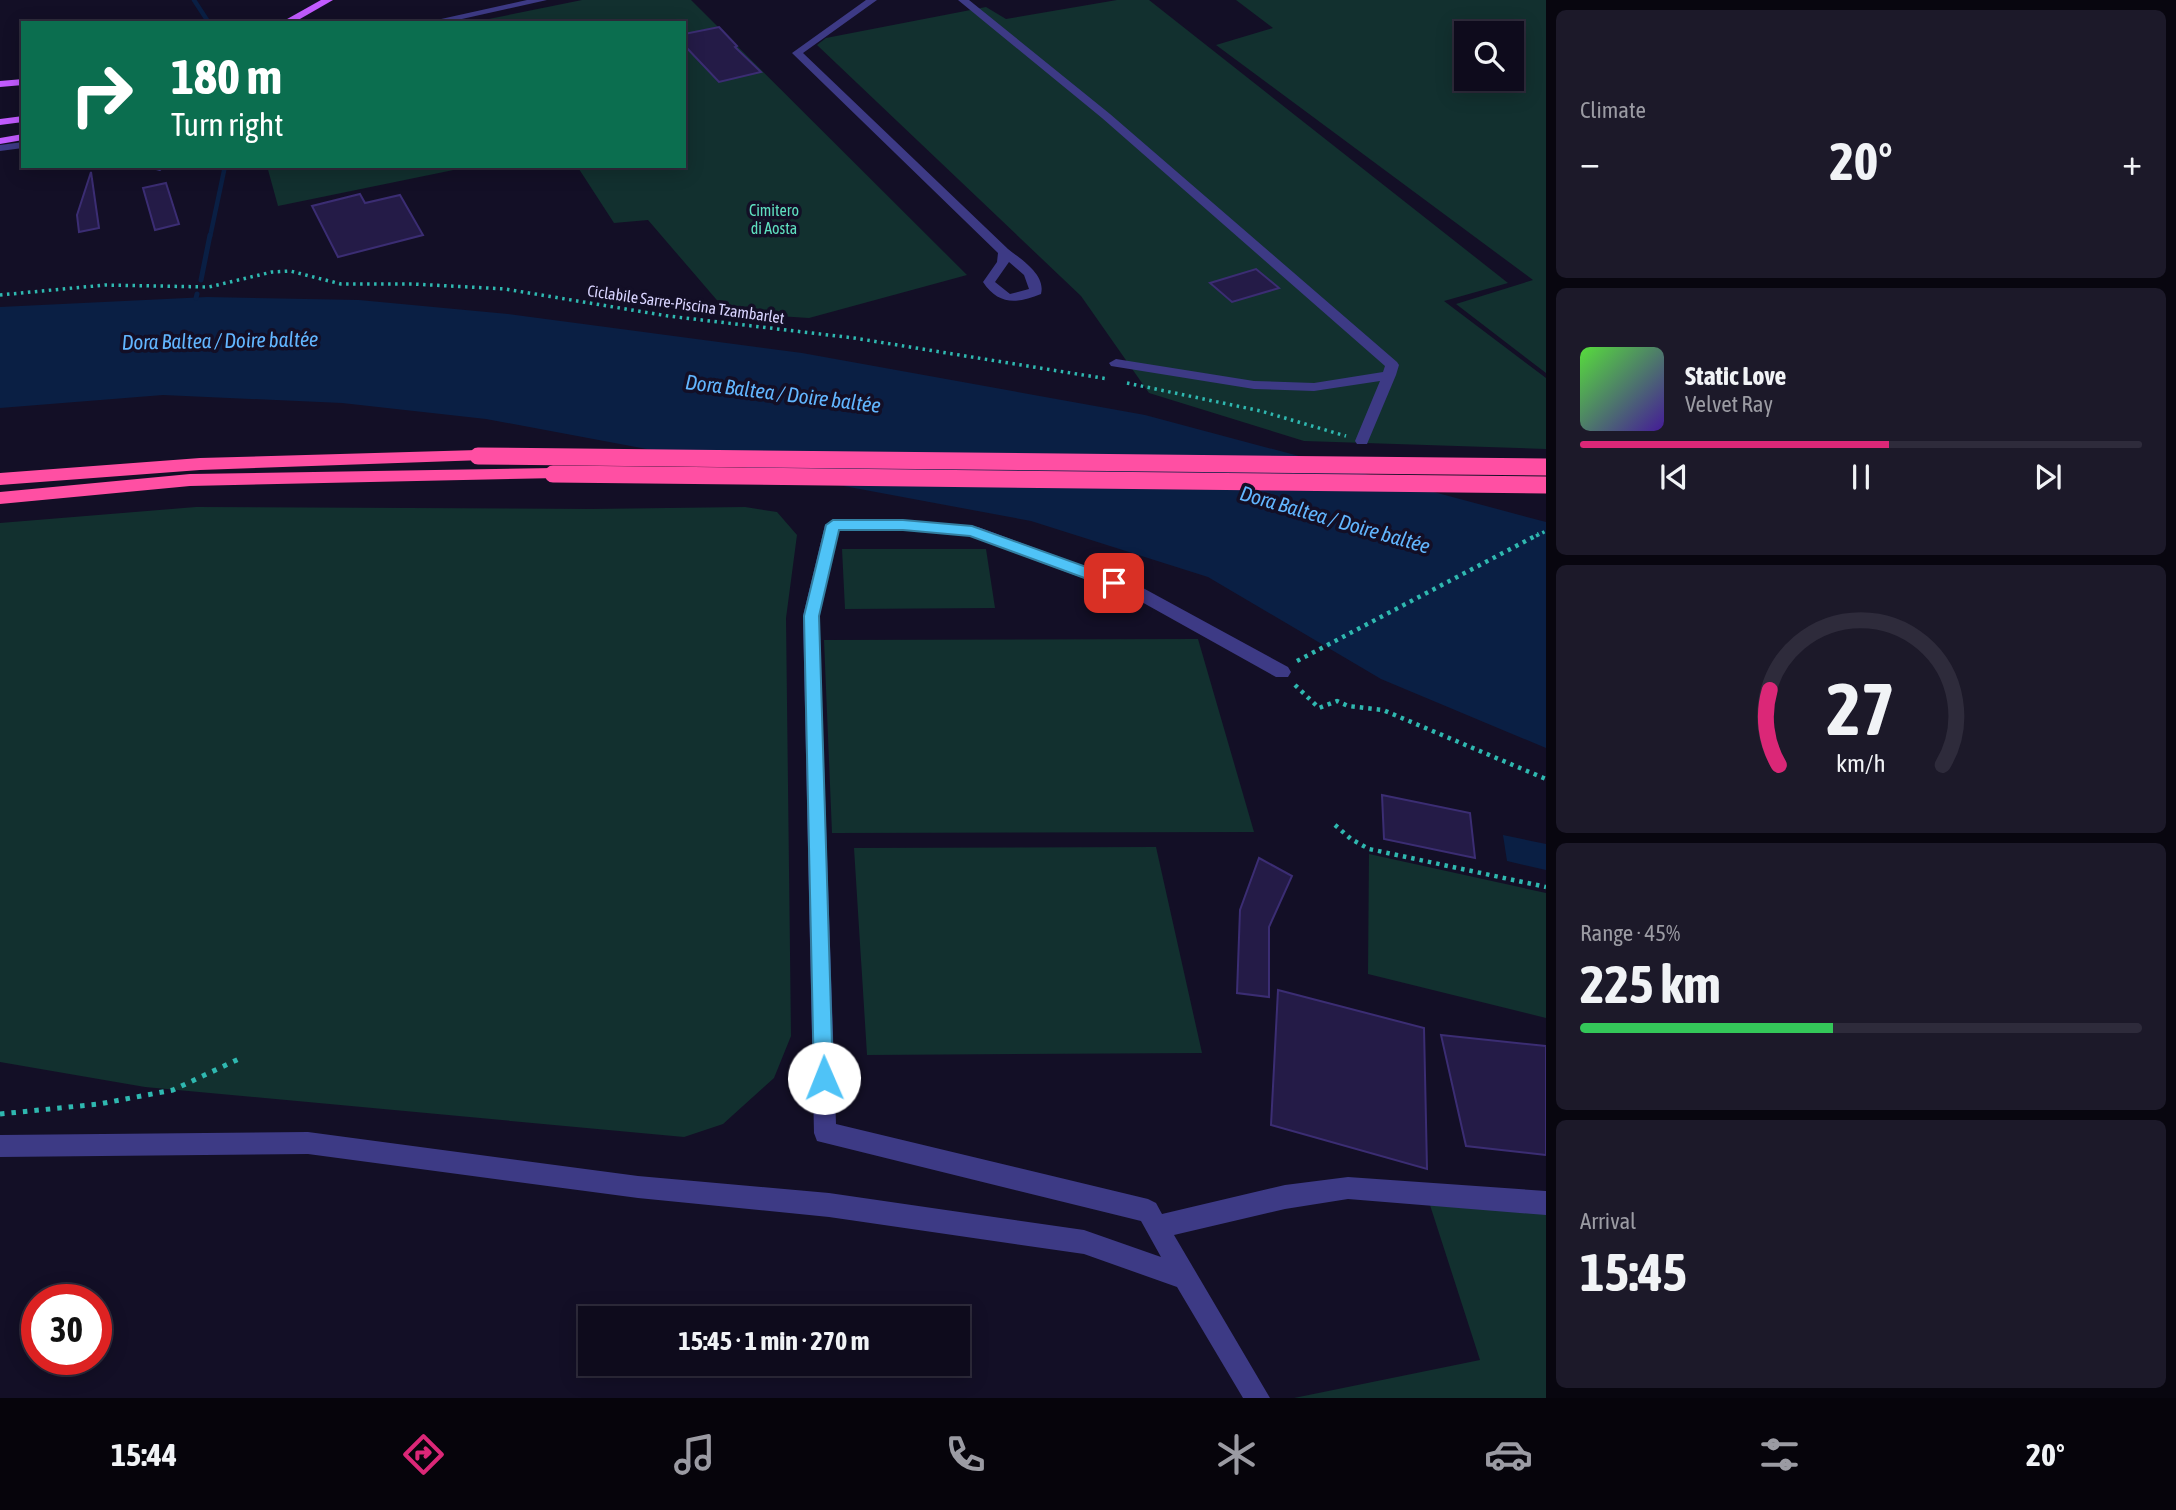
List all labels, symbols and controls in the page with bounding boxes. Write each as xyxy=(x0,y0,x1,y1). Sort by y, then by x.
map controls xyxy=(1454,21,1524,91)
button: search xyxy=(1454,21,1524,91)
text: 180 m xyxy=(171,48,282,104)
icon: right xyxy=(56,49,147,140)
text: Climate xyxy=(1580,97,1646,123)
text: Turn right xyxy=(171,106,284,143)
text: 20° xyxy=(1829,131,1893,191)
text: − xyxy=(1580,140,1600,183)
text: + xyxy=(2122,140,2142,183)
park label: Cimitero di Aosta xyxy=(749,201,799,237)
street label: Ciclabile Sarre-Piscina Tzambarlet xyxy=(586,281,786,327)
water label: Dora Baltea / Doire baltée xyxy=(121,326,319,354)
text: Static Love xyxy=(1685,361,1786,391)
water label: Dora Baltea / Doire baltée xyxy=(684,369,882,417)
text: Velvet Ray xyxy=(1685,391,1773,417)
icon: previous xyxy=(1655,458,1693,496)
icon: pause xyxy=(1842,458,1880,496)
icon: next xyxy=(2029,458,2067,496)
water label: Dora Baltea / Doire baltée xyxy=(1237,480,1433,558)
pin xyxy=(1084,553,1144,613)
icon: arrive xyxy=(1095,564,1133,602)
text: 27 xyxy=(1827,667,1895,750)
text: km/h xyxy=(1836,749,1886,777)
text: Range · 45% xyxy=(1580,920,1680,946)
text: 225 km xyxy=(1580,954,1721,1014)
position arrow xyxy=(787,1041,861,1115)
text: Arrival xyxy=(1580,1208,1636,1234)
text: 15:45 xyxy=(1580,1242,1687,1302)
speed limit sign: 30 xyxy=(21,1284,112,1375)
text: 15:45 · 1 min · 270 m xyxy=(679,1326,869,1356)
icon: directions xyxy=(399,1430,448,1479)
icon: music xyxy=(670,1430,719,1479)
icon: phone xyxy=(941,1430,990,1479)
icon: climate xyxy=(1212,1430,1261,1479)
icon: car xyxy=(1484,1430,1533,1479)
icon: filters xyxy=(1755,1430,1804,1479)
text: 15:44 xyxy=(111,1436,177,1473)
text: 20° xyxy=(2026,1436,2065,1473)

